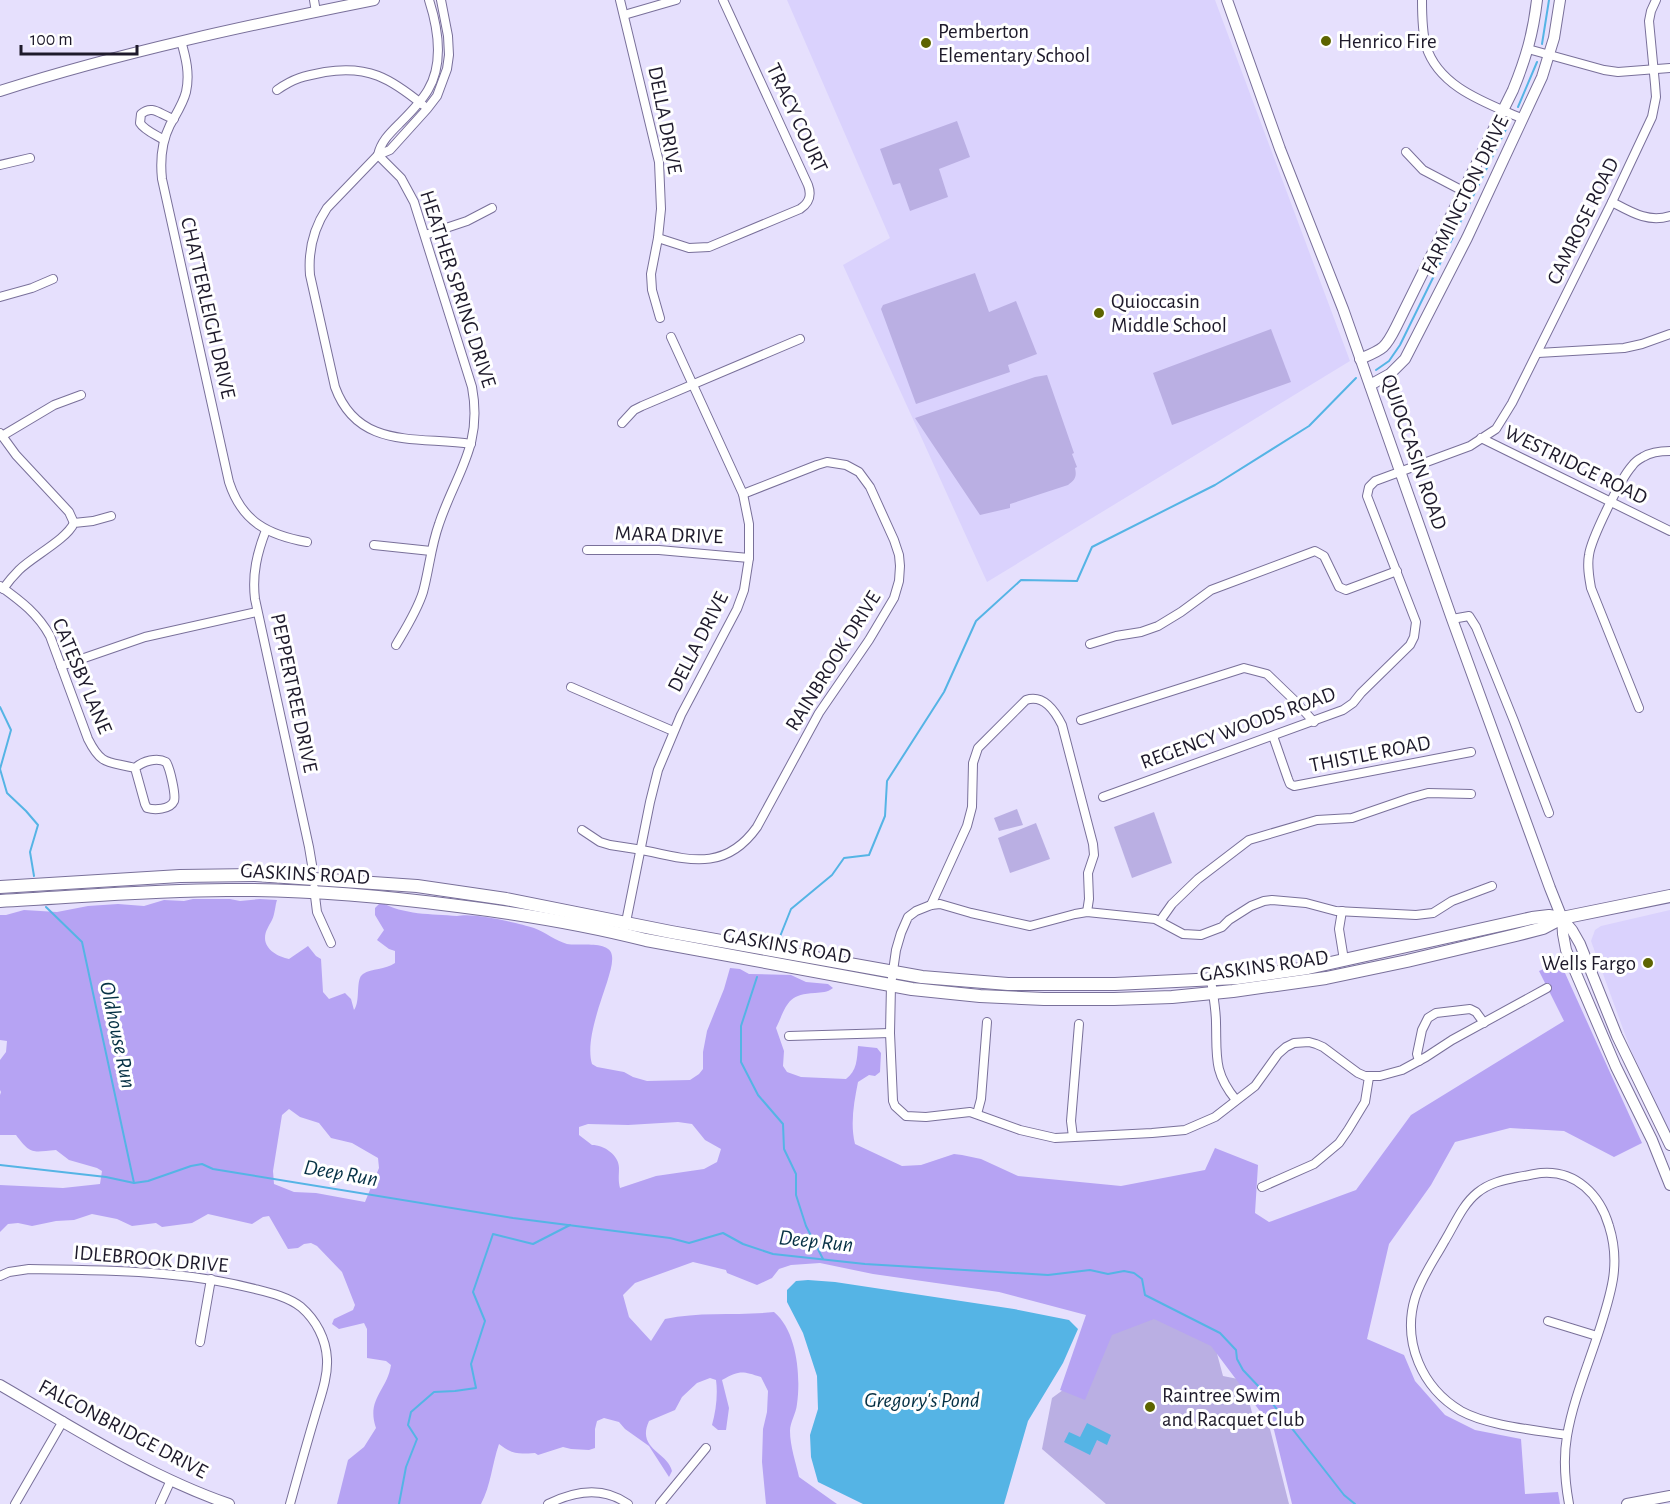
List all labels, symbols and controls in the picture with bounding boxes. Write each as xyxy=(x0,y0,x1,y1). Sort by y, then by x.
scale bar xyxy=(21,18,136,56)
place label: Pemberton Elementary School xyxy=(938,21,1090,66)
text: 100 m xyxy=(30,31,73,49)
place label: Henrico Fire xyxy=(1338,31,1437,52)
marker: Henrico Fire xyxy=(1319,34,1333,48)
marker: Pemberton Elementary School xyxy=(919,36,933,50)
street label: TRACY COURT xyxy=(763,60,831,176)
street label: DELLA DRIVE xyxy=(644,64,686,176)
street label: FARMINGTON DRIVE xyxy=(1417,112,1513,278)
street label: CAMROSE ROAD xyxy=(1543,154,1623,288)
street label: HEATHER SPRING DRIVE xyxy=(416,188,500,390)
street label: CHATTERLEIGH DRIVE xyxy=(177,215,239,401)
place label: Quioccasin Middle School xyxy=(1111,291,1227,336)
marker: Quioccasin Middle School xyxy=(1092,306,1106,320)
street label: QUIOCCASIN ROAD xyxy=(1378,372,1450,532)
street label: WESTRIDGE ROAD xyxy=(1501,421,1651,509)
street label: MARA DRIVE xyxy=(614,523,724,547)
street label: RAINBROOK DRIVE xyxy=(782,587,884,735)
street label: DELLA DRIVE xyxy=(664,589,732,695)
street label: PEPPERTREE DRIVE xyxy=(267,612,321,774)
street label: CATESBY LANE xyxy=(48,615,116,737)
street label: REGENCY WOODS ROAD xyxy=(1138,683,1338,773)
street label: THISTLE ROAD xyxy=(1308,732,1432,776)
street label: GASKINS ROAD xyxy=(240,860,370,888)
street label: GASKINS ROAD xyxy=(721,924,853,968)
street label: GASKINS ROAD xyxy=(1198,947,1330,985)
place label: Wells Fargo xyxy=(1542,953,1636,974)
marker: Wells Fargo xyxy=(1641,956,1655,970)
water label: Oldhouse Run xyxy=(96,980,140,1090)
water label: Deep Run xyxy=(302,1156,380,1191)
water label: Deep Run xyxy=(777,1226,854,1257)
street label: IDLEBROOK DRIVE xyxy=(73,1242,229,1276)
street label: FALCONBRIDGE DRIVE xyxy=(35,1376,211,1482)
place label: Raintree Swim and Racquet Club xyxy=(1162,1385,1305,1430)
water label: Gregory's Pond xyxy=(864,1389,980,1411)
marker: Raintree Swim and Racquet Club xyxy=(1143,1400,1157,1414)

